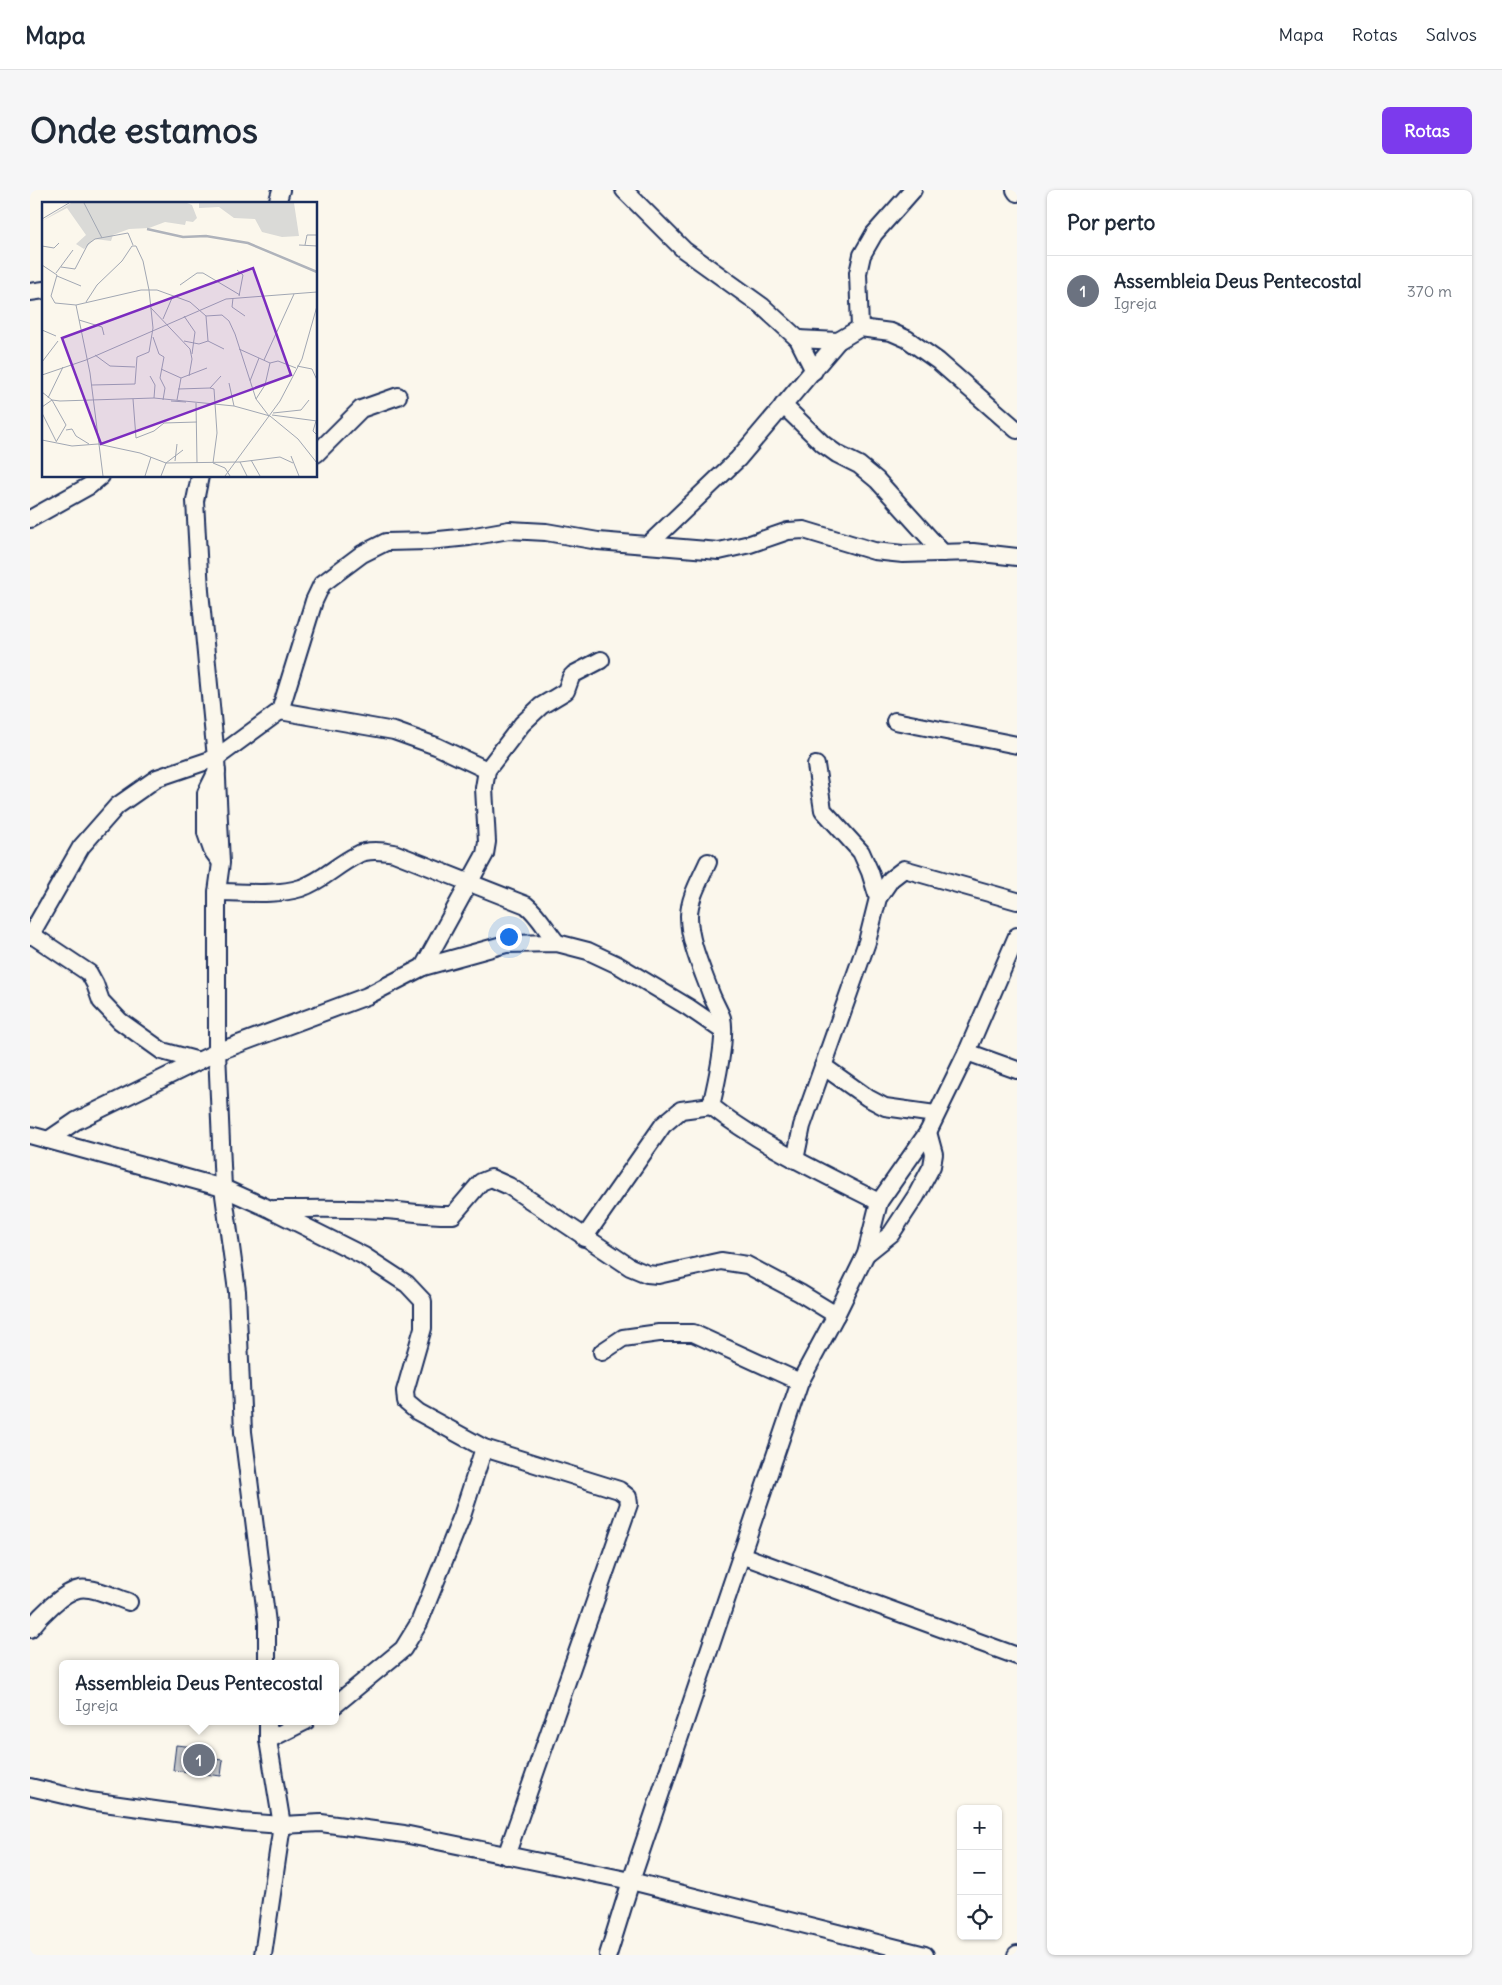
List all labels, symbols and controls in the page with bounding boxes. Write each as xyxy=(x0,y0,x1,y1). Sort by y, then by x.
text: Mapa xyxy=(25,20,85,50)
text: Mapa xyxy=(1279,23,1324,46)
text: Rotas xyxy=(1352,23,1398,46)
text: Salvos xyxy=(1426,23,1477,46)
button: Rotas xyxy=(1382,107,1472,154)
text: Onde estamos xyxy=(30,108,258,152)
inset map xyxy=(42,202,318,478)
text: Por perto xyxy=(1067,209,1155,236)
text: Assembleia Deus Pentecostal xyxy=(1114,269,1362,293)
text: 1 xyxy=(1080,281,1086,301)
text: 370 m xyxy=(1407,281,1452,301)
text: Igreja xyxy=(1114,293,1157,313)
your location xyxy=(496,924,522,950)
popup xyxy=(59,1660,339,1725)
text: Assembleia Deus Pentecostal xyxy=(75,1671,323,1695)
text: Igreja xyxy=(75,1695,118,1715)
pin: 1 xyxy=(183,1741,215,1779)
map controls xyxy=(957,1805,1002,1940)
button: + xyxy=(957,1805,1002,1850)
button: − xyxy=(957,1850,1002,1895)
button: locate xyxy=(957,1895,1002,1940)

